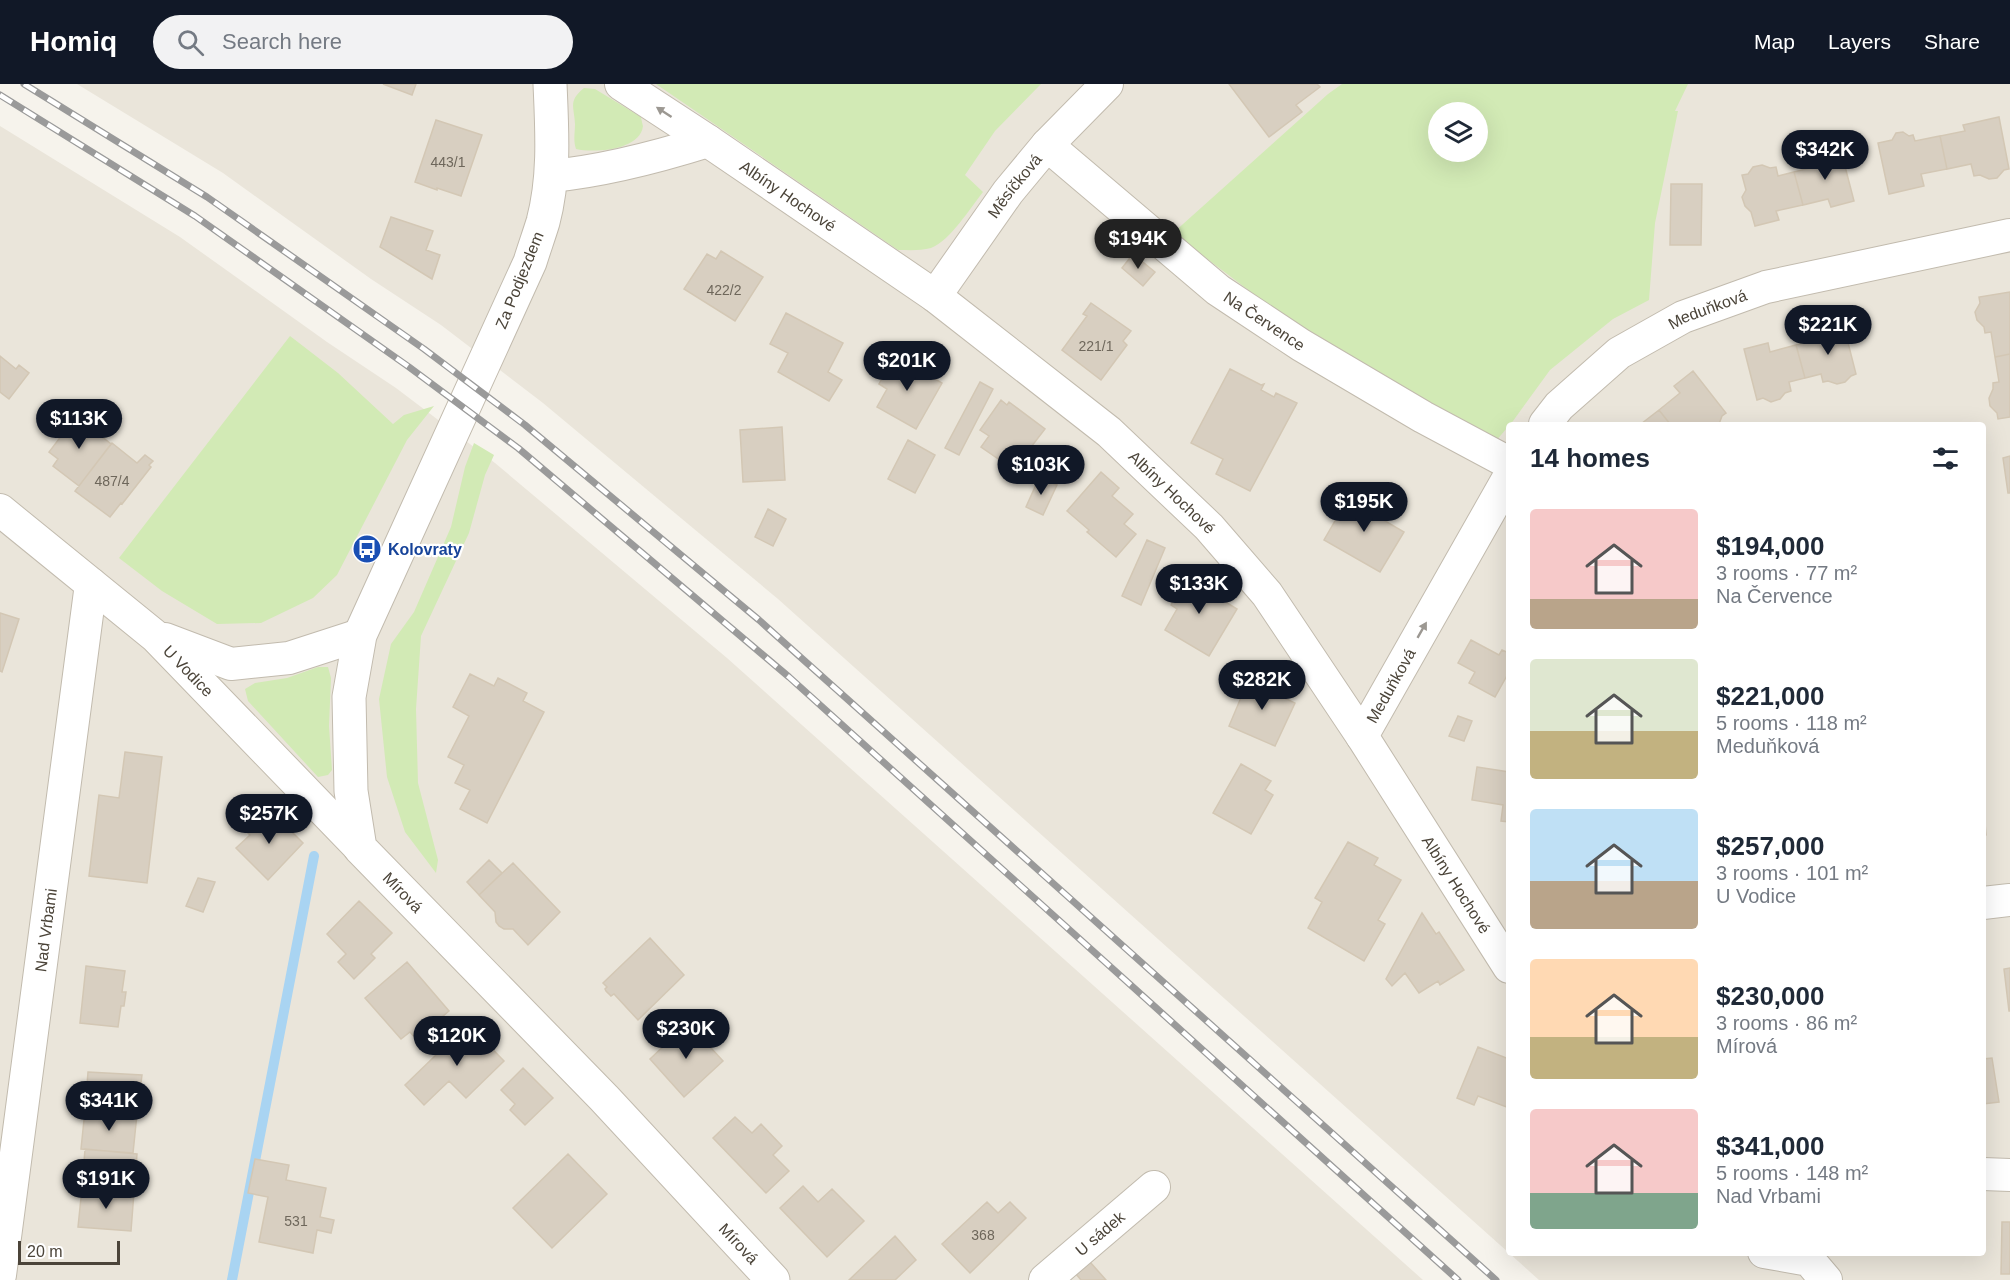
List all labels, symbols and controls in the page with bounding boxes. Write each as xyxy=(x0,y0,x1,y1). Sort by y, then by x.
search box xyxy=(153,15,573,69)
text: Homiq xyxy=(30,26,117,57)
icon: search xyxy=(174,26,207,59)
text: Search here xyxy=(222,29,342,54)
text: Map xyxy=(1754,30,1795,53)
text: Layers xyxy=(1828,30,1891,53)
text: Share xyxy=(1924,30,1980,53)
map controls xyxy=(1428,102,1488,162)
button: layers xyxy=(1428,102,1488,162)
one-way arrow xyxy=(656,107,673,118)
pin: $342K xyxy=(1783,130,1867,181)
text: $342K xyxy=(1796,138,1854,160)
street label: Měsíčková xyxy=(985,151,1045,221)
house number: 443/1 xyxy=(430,154,466,170)
street label: Albíny Hochové xyxy=(737,157,839,235)
pin: $194K xyxy=(1096,219,1180,270)
text: $194K xyxy=(1109,227,1167,249)
street label: Za Podjezdem xyxy=(492,229,547,331)
house number: 422/2 xyxy=(706,282,742,298)
street label: Meduňková xyxy=(1665,287,1749,333)
street label: Na Července xyxy=(1221,288,1308,354)
pin: $221K xyxy=(1786,305,1870,356)
text: $221K xyxy=(1799,313,1857,335)
house number: 221/1 xyxy=(1078,338,1114,354)
pin: $201K xyxy=(865,341,949,392)
text: $201K xyxy=(878,349,936,371)
pin: $113K xyxy=(37,399,121,450)
text: $113K xyxy=(50,407,108,429)
icon: filters xyxy=(1929,442,1962,475)
text: 14 homes xyxy=(1530,443,1650,473)
pin: $103K xyxy=(999,445,1083,496)
street label: Albíny Hochové xyxy=(1125,448,1219,537)
text: $103K xyxy=(1012,453,1070,475)
house number: 487/4 xyxy=(94,473,130,489)
pin: $195K xyxy=(1322,482,1406,533)
text: $195K xyxy=(1335,490,1393,512)
text: $194,000 xyxy=(1716,531,1824,561)
bus stop icon: Kolovraty xyxy=(351,533,383,565)
icon: home xyxy=(1578,533,1650,605)
place label: Kolovraty xyxy=(388,541,462,558)
text: 3 rooms · 77 m² xyxy=(1716,562,1857,584)
pin: $133K xyxy=(1157,564,1241,615)
text: $133K xyxy=(1170,572,1228,594)
text: Na Července xyxy=(1716,585,1833,607)
one-way arrow xyxy=(1417,622,1427,639)
street label: U Vodice xyxy=(160,642,217,700)
street label: Meduňková xyxy=(1363,646,1419,726)
pin: $282K xyxy=(1220,660,1304,711)
text: $282K xyxy=(1233,668,1291,690)
text: $221,000 xyxy=(1716,681,1824,711)
icon: home xyxy=(1578,683,1650,755)
text: 5 rooms · 118 m² xyxy=(1716,712,1867,734)
text: Meduňková xyxy=(1716,735,1819,757)
pin: $257K xyxy=(227,794,311,845)
text: $257K xyxy=(240,802,298,824)
text: $257,000 xyxy=(1716,831,1824,861)
street label: Albíny Hochové xyxy=(1419,833,1493,937)
icon: home xyxy=(1578,833,1650,905)
text: 3 rooms · 101 m² xyxy=(1716,862,1868,884)
street label: Mírová xyxy=(379,869,426,916)
text: U Vodice xyxy=(1716,885,1796,907)
street label: Nad Vrbami xyxy=(32,887,60,973)
text: $230,000 xyxy=(1716,981,1824,1011)
icon: home xyxy=(1578,983,1650,1055)
pin: $230K xyxy=(644,1009,728,1060)
text: 3 rooms · 86 m² xyxy=(1716,1012,1857,1034)
pin: $120K xyxy=(415,1016,499,1067)
text: $230K xyxy=(657,1017,715,1039)
text: $120K xyxy=(428,1024,486,1046)
text: Mírová xyxy=(1716,1035,1777,1057)
pin: $341K xyxy=(67,1081,151,1132)
text: $341K xyxy=(80,1089,138,1111)
text: $341,000 xyxy=(1716,1131,1824,1161)
icon: home xyxy=(1578,1133,1650,1205)
pin: $191K xyxy=(64,1159,148,1210)
text: 5 rooms · 148 m² xyxy=(1716,1162,1868,1184)
text: $191K xyxy=(77,1167,135,1189)
text: Nad Vrbami xyxy=(1716,1185,1821,1207)
street label: U sádek xyxy=(1072,1207,1129,1259)
house number: 531 xyxy=(284,1213,308,1229)
street label: Mírová xyxy=(716,1220,761,1267)
house number: 368 xyxy=(971,1227,995,1243)
scale bar xyxy=(18,1238,120,1266)
text: 20 m xyxy=(27,1243,63,1260)

